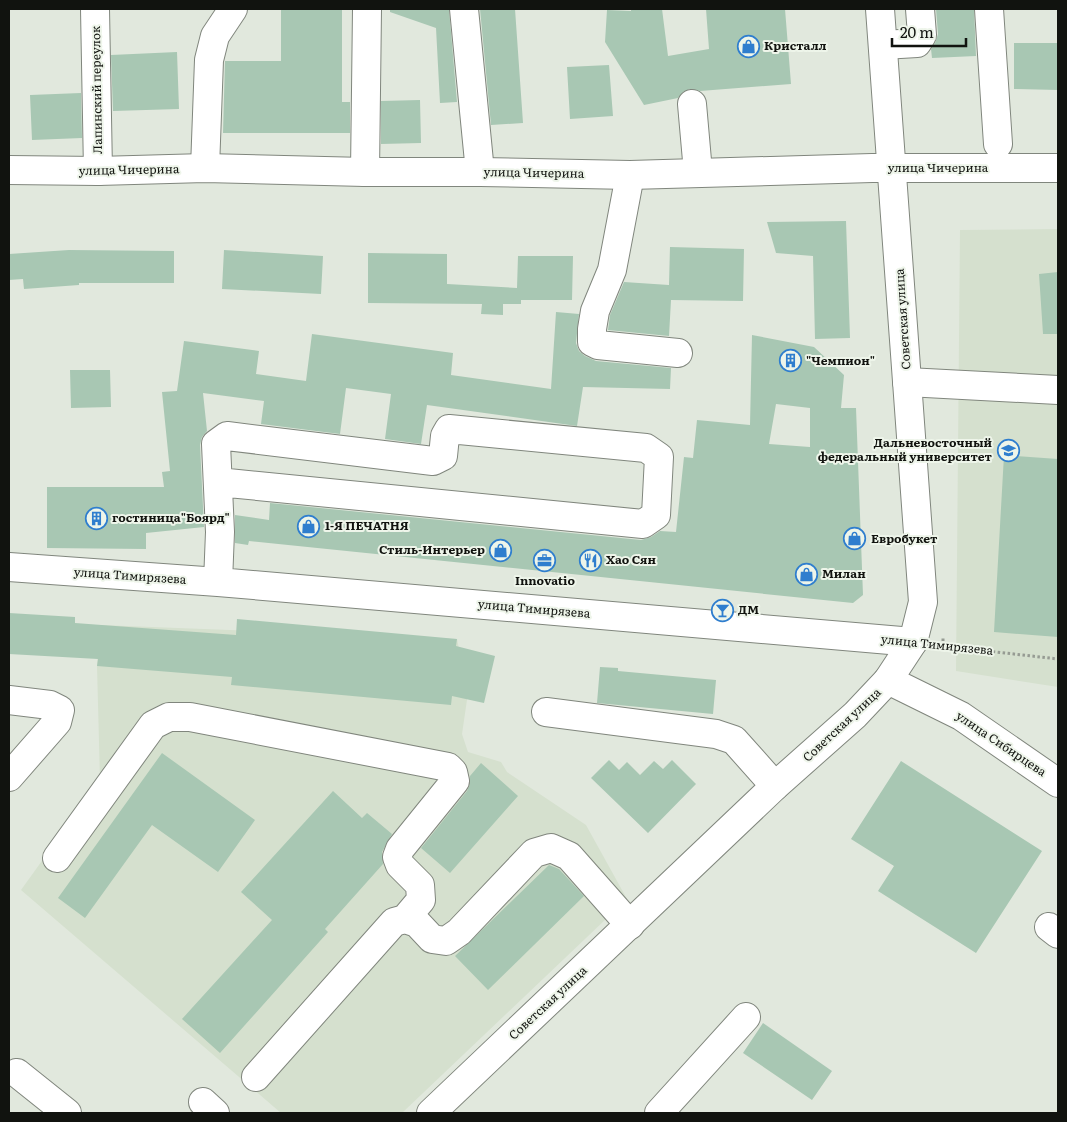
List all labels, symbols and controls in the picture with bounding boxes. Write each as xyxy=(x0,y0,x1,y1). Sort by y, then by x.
scale bar xyxy=(892,15,966,47)
text: 20 m xyxy=(900,20,934,43)
street label: Лапинский переулок xyxy=(86,26,106,154)
shop icon: Кристалл xyxy=(736,34,760,58)
place label: Кристалл xyxy=(764,36,827,54)
street label: улица Чичерина xyxy=(888,158,989,176)
street label: улица Чичерина xyxy=(79,159,180,179)
street label: улица Чичерина xyxy=(484,162,585,182)
street label: Советская улица xyxy=(889,267,915,370)
building icon: "Чемпион" xyxy=(778,349,802,373)
place label: "Чемпион" xyxy=(806,351,875,369)
place label: Дальневосточный федеральный университет xyxy=(818,433,993,465)
school or university icon: Дальневосточный федеральный университет xyxy=(996,438,1020,462)
building icon: гостиница"Боярд" xyxy=(84,506,108,530)
place label: гостиница"Боярд" xyxy=(112,508,230,526)
shop icon: 1-Я ПЕЧАТНЯ xyxy=(297,514,321,538)
place label: 1-Я ПЕЧАТНЯ xyxy=(325,516,409,534)
shop icon: Евробукет xyxy=(843,527,867,551)
place label: Евробукет xyxy=(871,529,938,547)
shop icon: Стиль-Интерьер xyxy=(489,538,513,562)
place label: Стиль-Интерьер xyxy=(379,540,485,558)
office icon: Innovatio xyxy=(533,548,557,572)
restaurant icon: Хао Сян xyxy=(578,548,602,572)
place label: Хао Сян xyxy=(606,550,656,568)
street label: улица Тимирязева xyxy=(73,562,188,588)
shop icon: Милан xyxy=(794,562,818,586)
place label: Милан xyxy=(822,564,866,582)
place label: Innovatio xyxy=(515,571,575,589)
street label: улица Тимирязева xyxy=(477,594,592,622)
bar icon: ДМ xyxy=(710,598,734,622)
place label: ДМ xyxy=(738,600,759,618)
street label: улица Тимирязева xyxy=(880,629,995,659)
street label: Советская улица xyxy=(798,683,885,765)
street label: улица Сибирцева xyxy=(953,706,1051,780)
street label: Советская улица xyxy=(504,961,591,1043)

